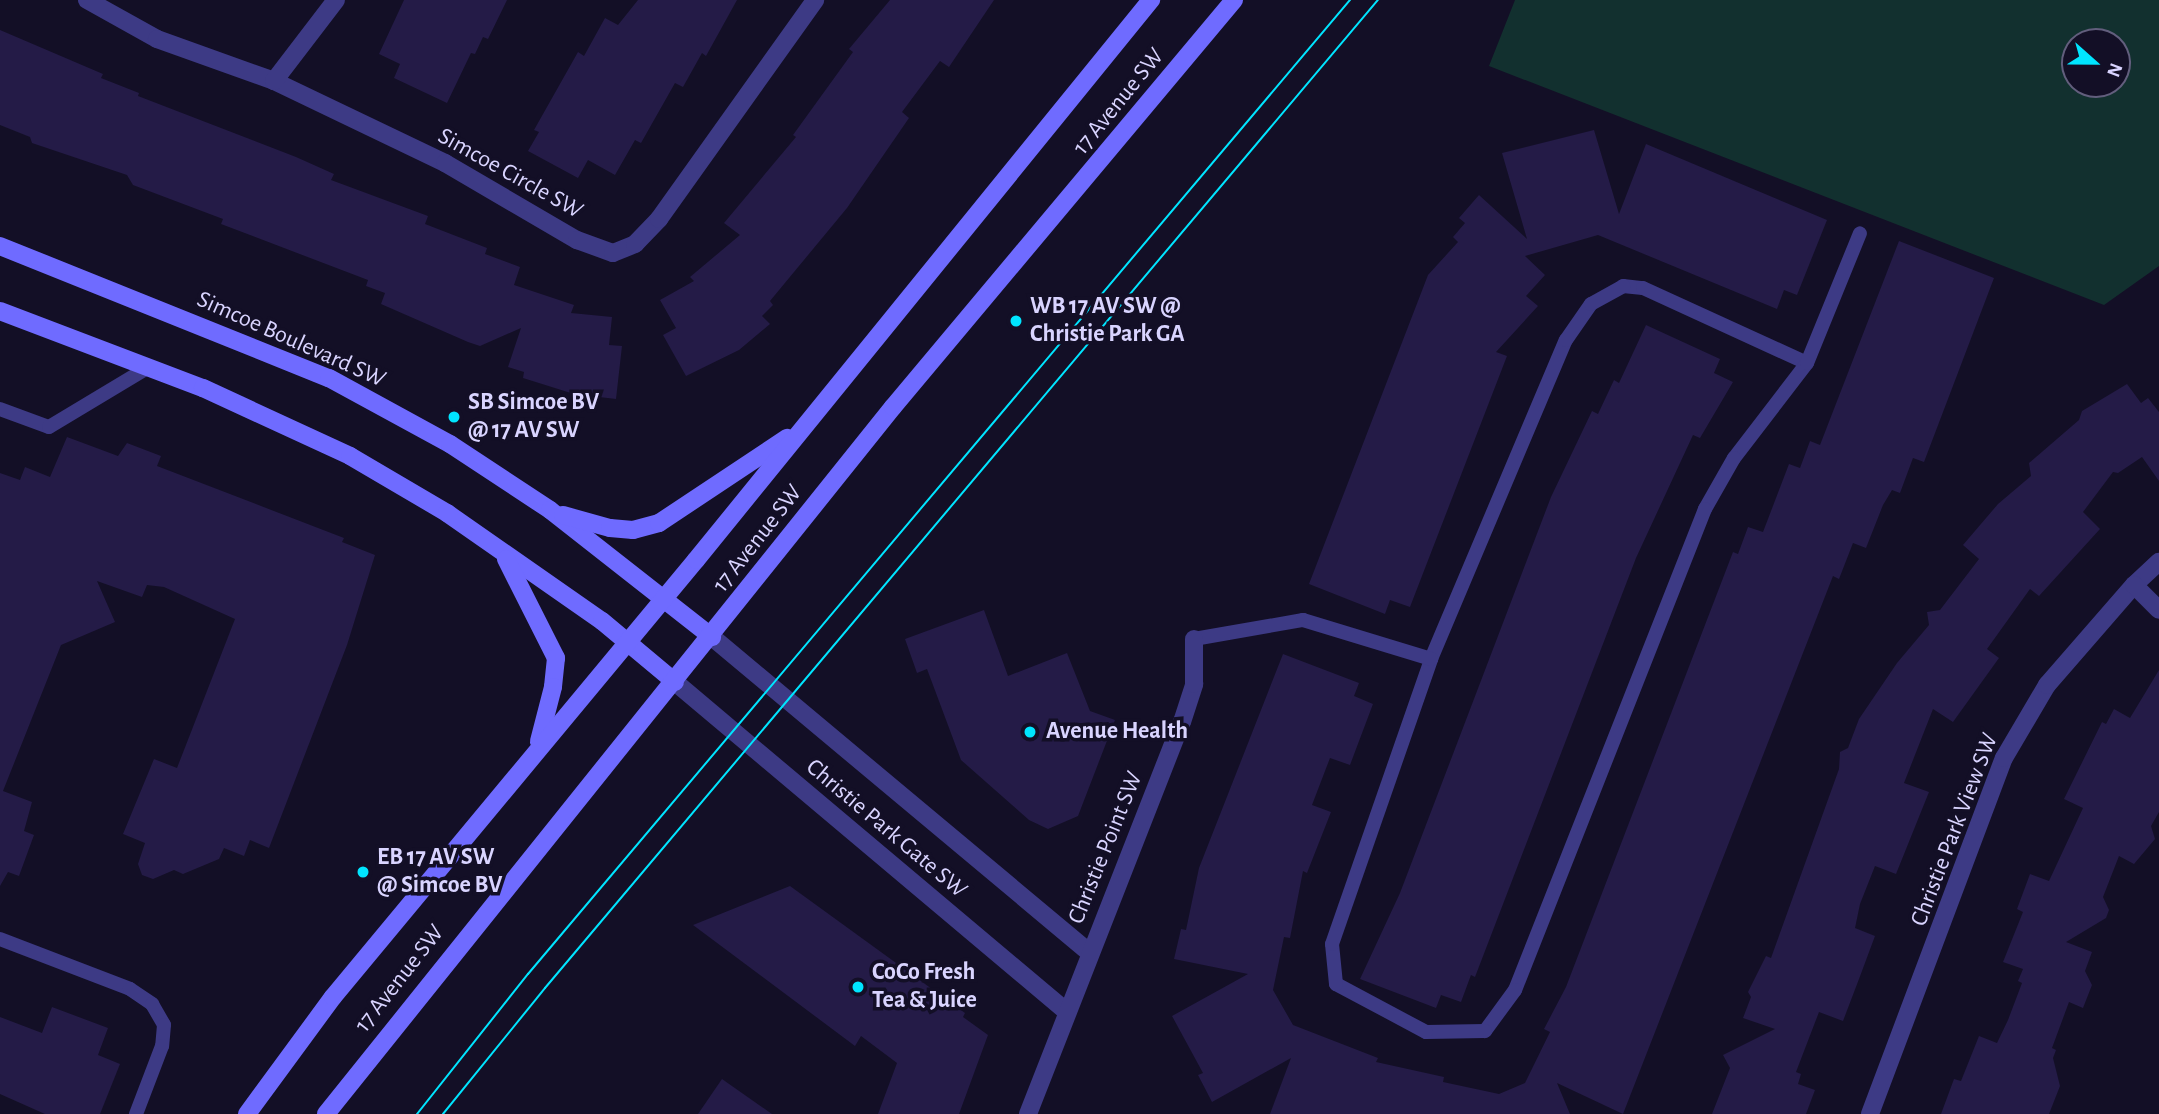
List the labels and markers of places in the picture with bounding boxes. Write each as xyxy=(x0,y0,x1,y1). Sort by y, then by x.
place label: WB 17 AV SW @ Christie Park GA xyxy=(1030,293,1185,349)
marker: WB 17 AV SW @ Christie Park GA xyxy=(1008,313,1024,329)
place label: SB Simcoe BV @ 17 AV SW xyxy=(468,389,599,445)
marker: SB Simcoe BV @ 17 AV SW xyxy=(446,409,462,425)
place label: Avenue Health xyxy=(1046,718,1188,746)
marker: Avenue Health xyxy=(1020,722,1040,742)
place label: EB 17 AV SW @ Simcoe BV xyxy=(377,844,502,900)
marker: EB 17 AV SW @ Simcoe BV xyxy=(355,864,371,880)
place label: CoCo Fresh Tea & Juice xyxy=(872,959,977,1015)
marker: CoCo Fresh Tea & Juice xyxy=(850,979,866,995)

